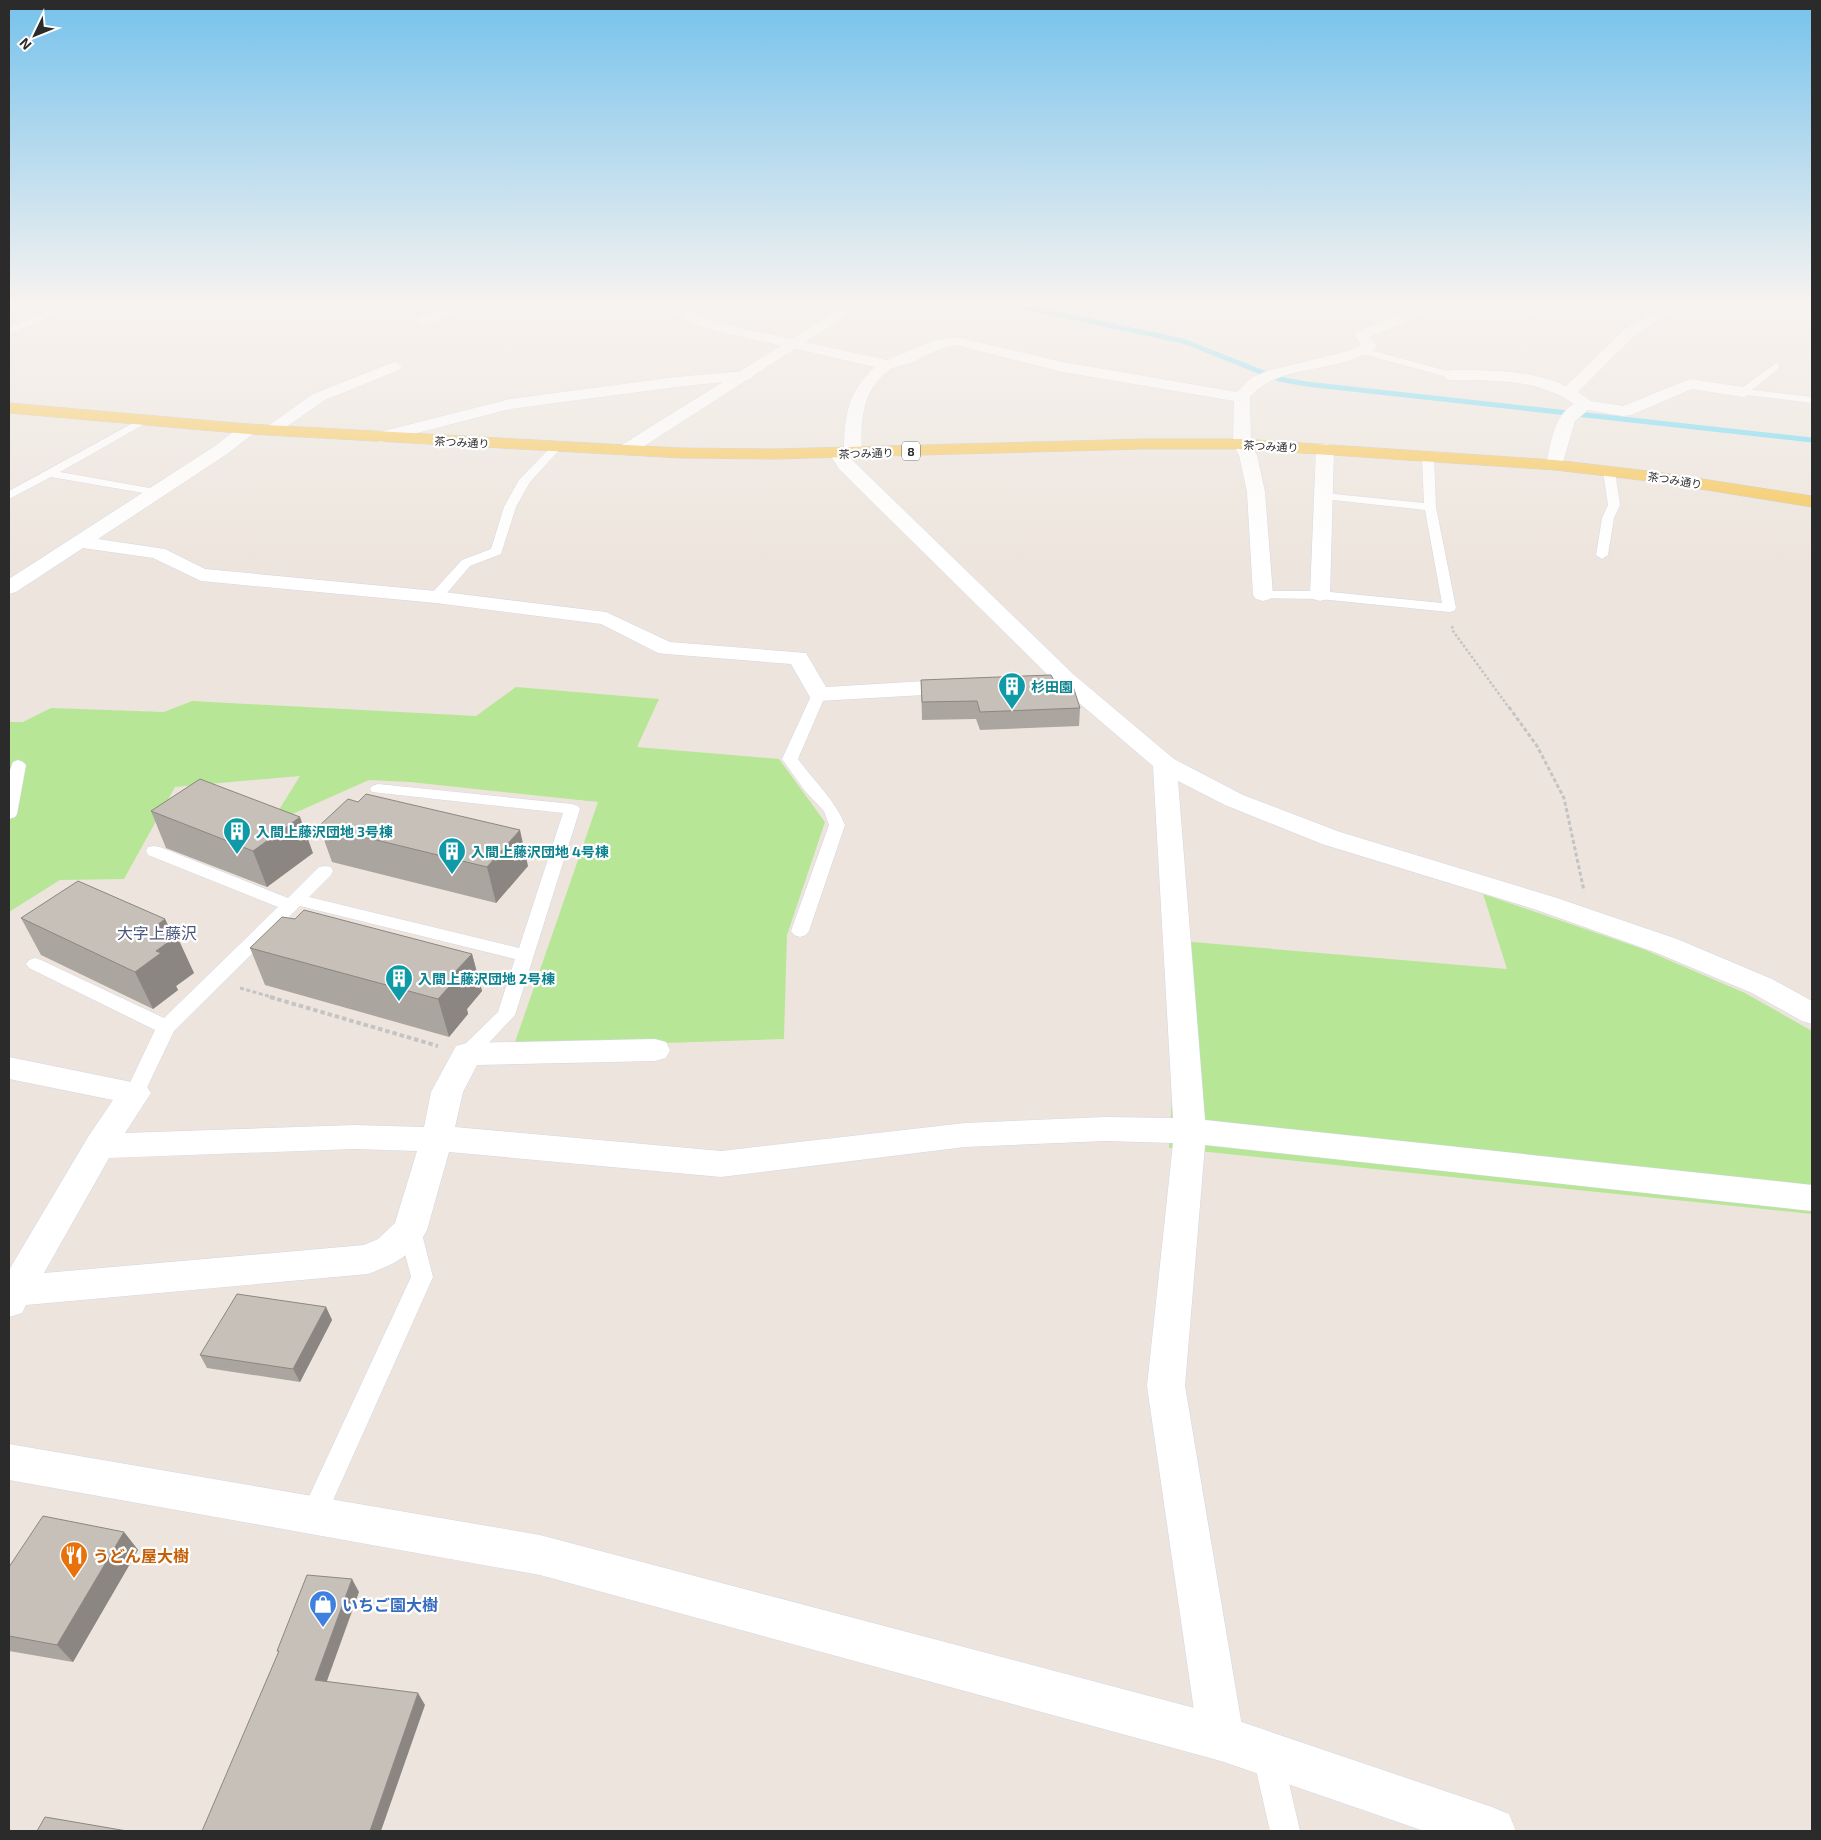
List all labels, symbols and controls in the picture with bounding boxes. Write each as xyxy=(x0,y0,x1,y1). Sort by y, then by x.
north arrow xyxy=(10,10,60,60)
text: N xyxy=(15,35,35,54)
street label: 茶つみ通り xyxy=(434,434,490,450)
street label: 茶つみ通り xyxy=(1243,438,1299,454)
road number: 8 xyxy=(902,442,920,461)
street label: 茶つみ通り xyxy=(838,446,894,460)
street label: 茶つみ通り xyxy=(1647,469,1703,491)
building icon: 杉田園 xyxy=(997,671,1027,710)
place label: 杉田園 xyxy=(1031,678,1073,695)
building icon: 入間上藤沢団地 3号棟 xyxy=(222,816,252,855)
place label: 入間上藤沢団地 3号棟 xyxy=(256,823,393,840)
building icon: 入間上藤沢団地 4号棟 xyxy=(437,836,467,875)
place label: 入間上藤沢団地 4号棟 xyxy=(471,843,609,860)
district label: 大字上藤沢 xyxy=(117,923,197,942)
building icon: 入間上藤沢団地 2号棟 xyxy=(384,963,414,1002)
place label: 入間上藤沢団地 2号棟 xyxy=(418,970,555,987)
restaurant icon: うどん屋大樹 xyxy=(59,1540,89,1579)
place label: うどん屋大樹 xyxy=(93,1546,189,1565)
shop icon: いちご園大樹 xyxy=(308,1589,338,1628)
place label: いちご園大樹 xyxy=(342,1595,438,1614)

